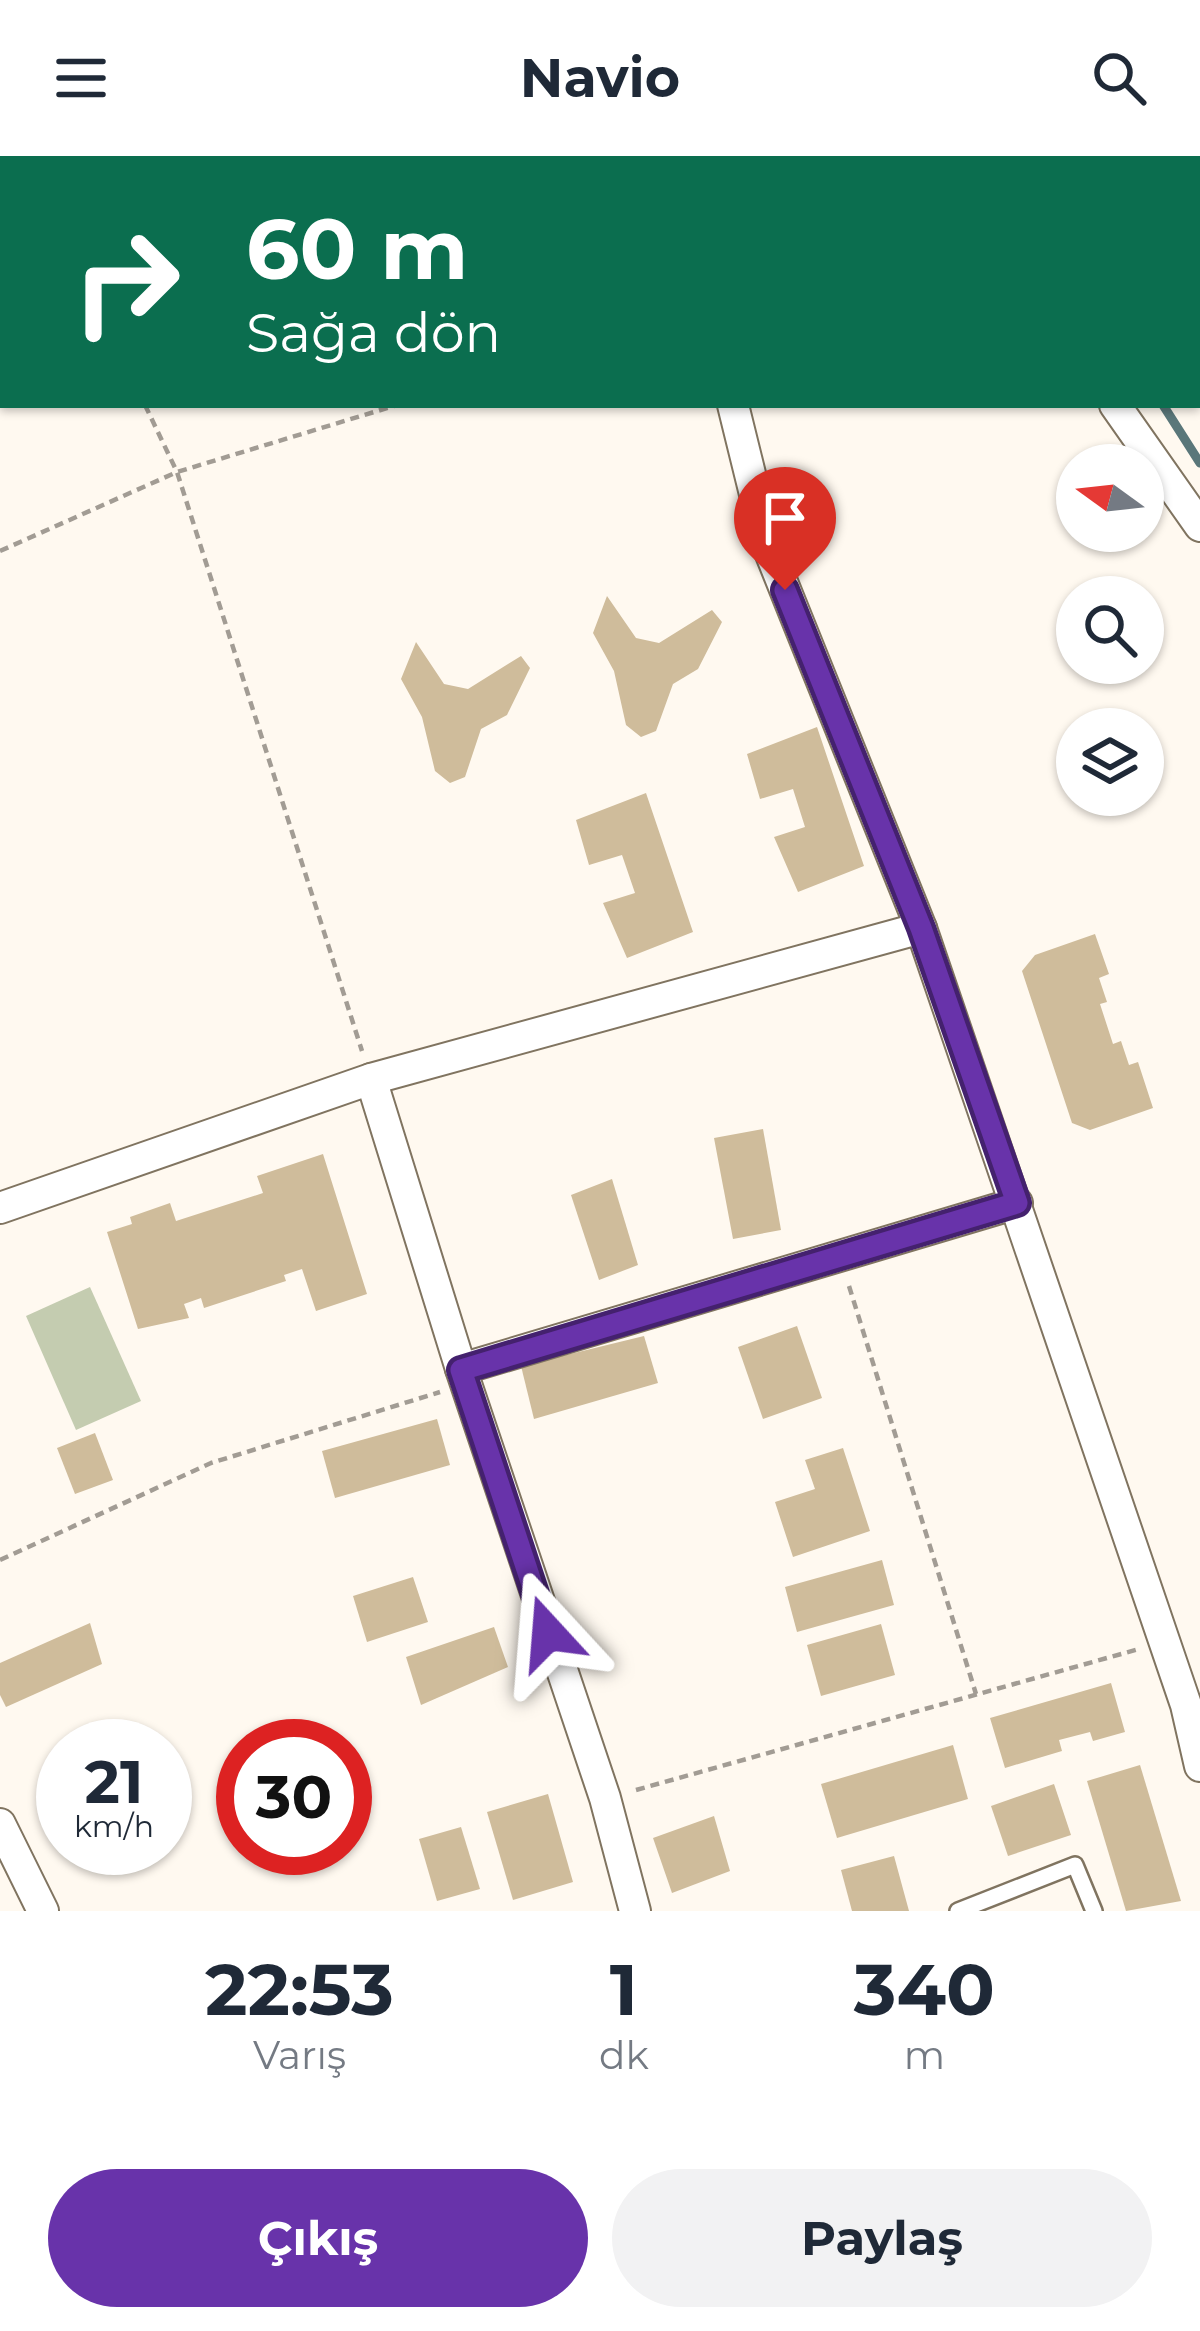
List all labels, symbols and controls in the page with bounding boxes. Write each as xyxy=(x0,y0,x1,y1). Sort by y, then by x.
icon: menu xyxy=(48,45,114,111)
text: Navio xyxy=(520,45,680,111)
icon: search xyxy=(1086,45,1152,111)
text: 60 m xyxy=(246,198,468,300)
icon: right xyxy=(48,204,204,360)
text: Sağa dön xyxy=(246,300,501,366)
north arrow xyxy=(1056,444,1164,552)
map controls xyxy=(1056,444,1164,816)
pin xyxy=(734,467,836,590)
icon: arrive xyxy=(752,485,818,551)
button: search xyxy=(1056,576,1164,684)
button: layers xyxy=(1056,708,1164,816)
position arrow xyxy=(485,1570,611,1696)
speed limit sign: 30 xyxy=(216,1719,372,1875)
text: 21 xyxy=(85,1745,143,1818)
text: km/h xyxy=(74,1808,154,1845)
text: 22:53 xyxy=(205,1945,394,2033)
text: 1 xyxy=(610,1945,638,2033)
text: 340 xyxy=(854,1945,995,2033)
text: Varış xyxy=(253,2031,346,2079)
text: dk xyxy=(599,2031,649,2079)
text: m xyxy=(904,2031,945,2079)
button: Çıkış xyxy=(48,2169,588,2307)
button: Paylaş xyxy=(612,2169,1152,2307)

